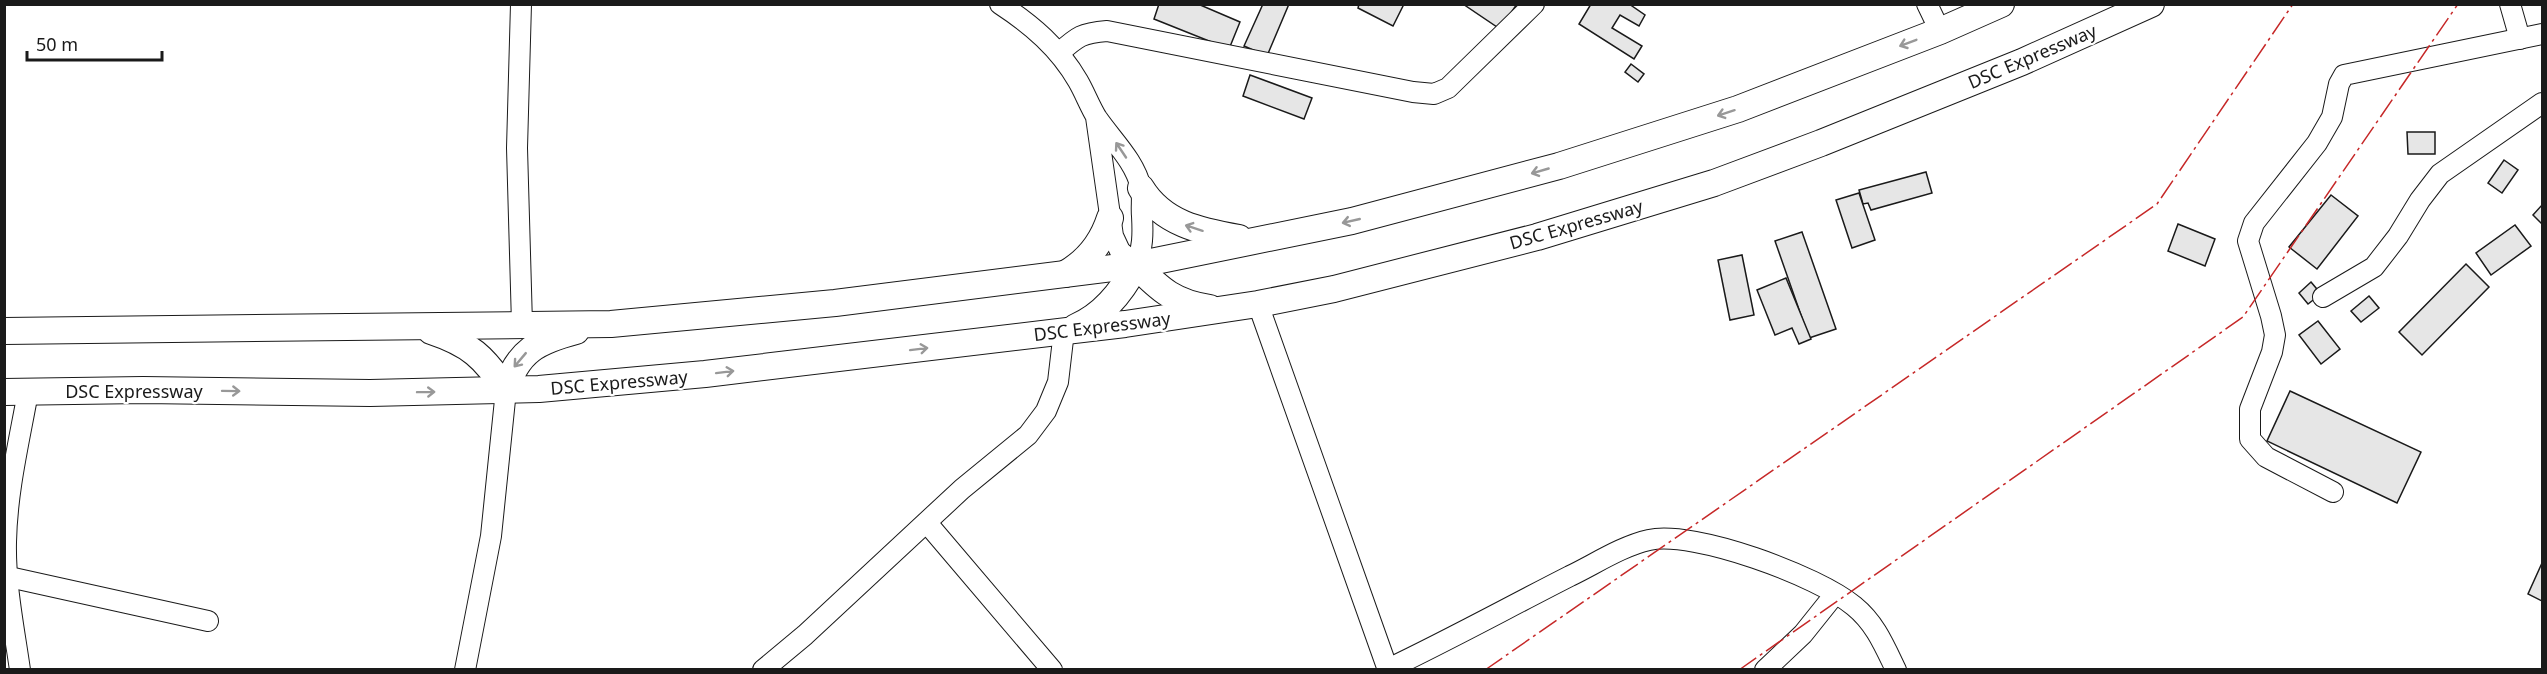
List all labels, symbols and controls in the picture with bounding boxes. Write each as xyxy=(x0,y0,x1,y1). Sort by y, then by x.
street label: DSC Expressway xyxy=(1964,18,2101,94)
scale bar xyxy=(27,24,162,62)
text: 50 m xyxy=(36,32,78,56)
one-way arrow xyxy=(1899,39,1918,50)
one-way arrow xyxy=(1717,108,1736,119)
one-way arrow xyxy=(1115,143,1127,159)
one-way arrow xyxy=(1531,166,1550,177)
street label: DSC Expressway xyxy=(1507,193,1646,254)
one-way arrow xyxy=(1342,216,1362,227)
one-way arrow xyxy=(1185,222,1204,233)
street label: DSC Expressway xyxy=(1032,306,1173,346)
one-way arrow xyxy=(908,343,928,354)
one-way arrow xyxy=(513,352,527,367)
street label: DSC Expressway xyxy=(549,364,689,400)
one-way arrow xyxy=(715,366,735,377)
street label: DSC Expressway xyxy=(65,379,204,403)
one-way arrow xyxy=(220,385,240,397)
one-way arrow xyxy=(415,386,435,397)

